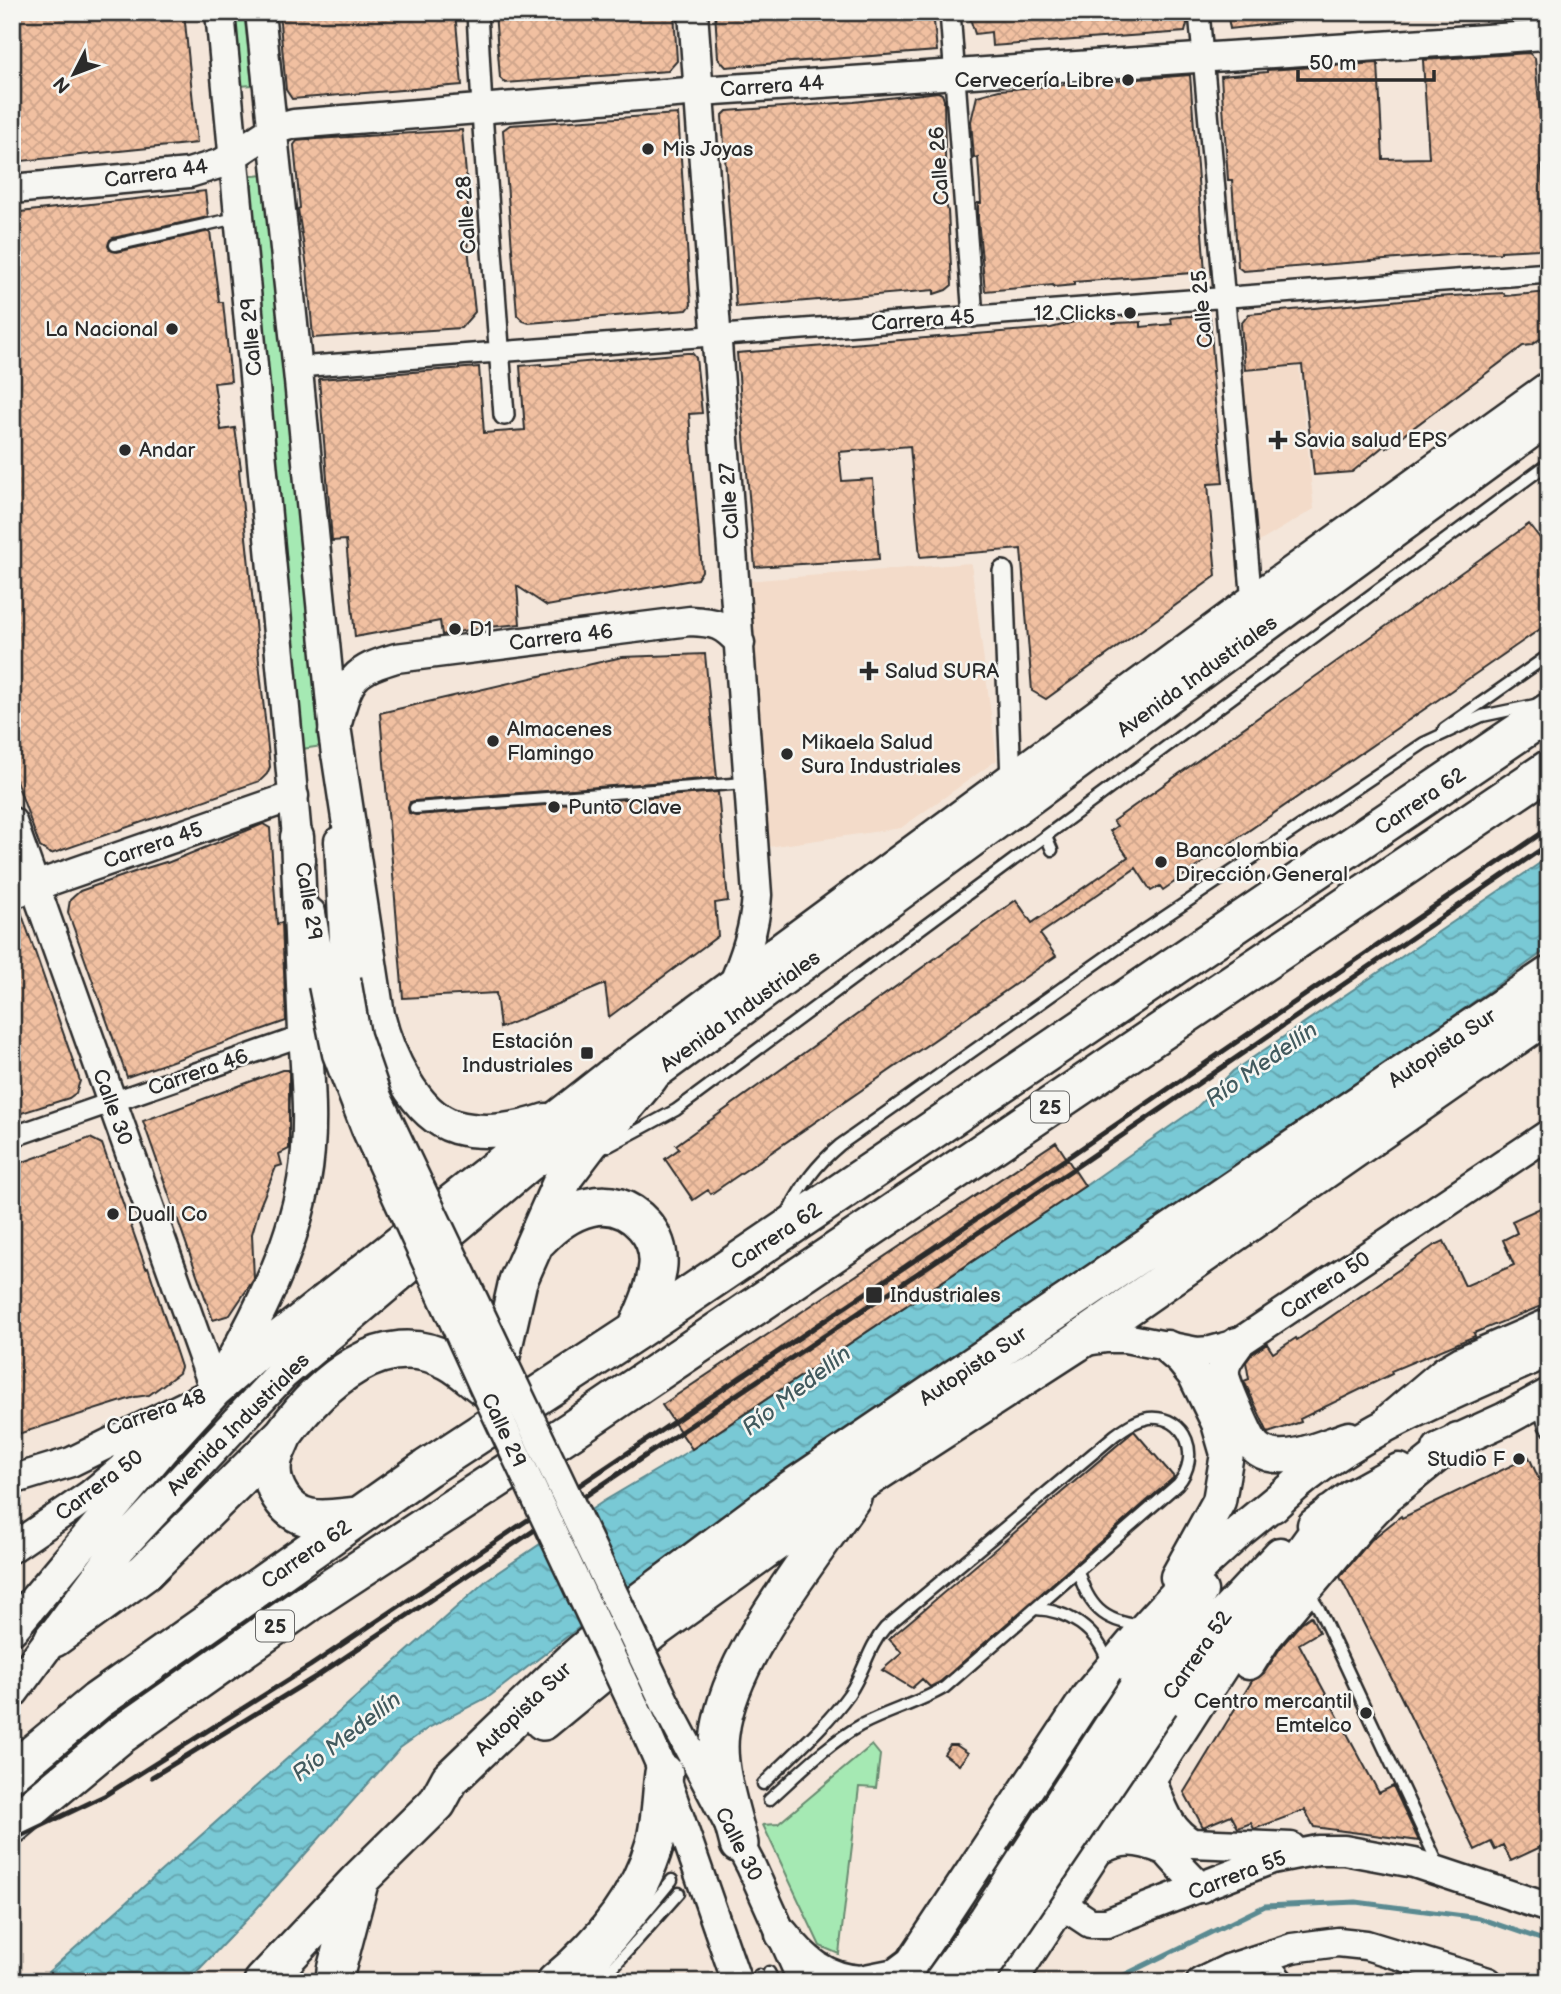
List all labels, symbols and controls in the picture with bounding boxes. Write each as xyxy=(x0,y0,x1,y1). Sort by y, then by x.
north arrow xyxy=(38,38,108,108)
scale bar xyxy=(1298,38,1435,82)
text: 50 m xyxy=(1309,51,1356,76)
place label: Cervecería Libre xyxy=(955,68,1114,93)
street label: Carrera 44 xyxy=(719,70,825,103)
text: N xyxy=(49,71,76,97)
marker: Cervecería Libre xyxy=(1120,72,1136,88)
street label: Calle 26 xyxy=(924,125,955,206)
place label: Mis Joyas xyxy=(662,137,753,162)
marker: Mis Joyas xyxy=(640,141,656,157)
street label: Carrera 44 xyxy=(103,154,210,193)
street label: Calle 28 xyxy=(451,175,482,255)
street label: Calle 25 xyxy=(1187,269,1218,349)
street label: Calle 29 xyxy=(236,297,267,377)
place label: 12 Clicks xyxy=(1033,301,1116,326)
street label: Carrera 45 xyxy=(871,304,976,337)
marker: 12 Clicks xyxy=(1122,305,1138,321)
place label: La Nacional xyxy=(45,317,158,342)
marker: La Nacional xyxy=(164,321,180,337)
place label: Savia salud EPS xyxy=(1294,428,1447,453)
marker: Savia salud EPS xyxy=(1268,430,1288,450)
place label: Andar xyxy=(139,438,196,463)
marker: Andar xyxy=(117,442,133,458)
street label: Calle 27 xyxy=(714,461,745,540)
street label: Avenida Industriales xyxy=(1112,610,1282,743)
place label: D1 xyxy=(469,617,492,642)
street label: Carrera 46 xyxy=(508,619,615,656)
marker: D1 xyxy=(447,621,463,637)
place label: Salud SURA xyxy=(885,659,999,684)
marker: Salud SURA xyxy=(859,661,879,681)
place label: Almacenes Flamingo xyxy=(507,717,612,766)
place label: Mikaela Salud Sura Industriales xyxy=(801,730,961,779)
marker: Almacenes Flamingo xyxy=(485,733,501,749)
marker: Mikaela Salud Sura Industriales xyxy=(779,746,795,762)
street label: Carrera 62 xyxy=(1370,762,1471,841)
place label: Punto Clave xyxy=(568,795,682,820)
marker: Punto Clave xyxy=(546,799,562,815)
street label: Carrera 45 xyxy=(100,817,206,874)
place label: Bancolombia Dirección General xyxy=(1175,838,1348,887)
marker: Bancolombia Dirección General xyxy=(1153,854,1169,870)
street label: Calle 29 xyxy=(289,860,328,942)
street label: Avenida Industriales xyxy=(655,945,825,1078)
street label: Autopista Sur xyxy=(1384,1003,1501,1094)
water label: Río Medellín xyxy=(1200,1016,1323,1114)
place label: Estación Industriales xyxy=(462,1029,573,1078)
street label: Carrera 46 xyxy=(145,1044,252,1101)
marker: Estación Industriales xyxy=(579,1045,595,1061)
street label: Calle 30 xyxy=(87,1066,138,1149)
road number: 25 xyxy=(1031,1092,1069,1122)
street label: Carrera 62 xyxy=(726,1197,827,1276)
place label: Duall Co xyxy=(127,1202,208,1227)
marker: Duall Co xyxy=(105,1206,121,1222)
street label: Carrera 50 xyxy=(1276,1246,1375,1325)
place label: Industriales xyxy=(890,1283,1001,1308)
marker: Industriales xyxy=(864,1285,884,1305)
street label: Autopista Sur xyxy=(915,1321,1032,1412)
water label: Río Medellín xyxy=(737,1340,857,1442)
street label: Avenida Industriales xyxy=(162,1348,315,1501)
street label: Carrera 48 xyxy=(103,1384,209,1441)
street label: Calle 29 xyxy=(476,1389,532,1471)
street label: Carrera 50 xyxy=(51,1444,148,1526)
place label: Studio F xyxy=(1427,1447,1505,1472)
marker: Studio F xyxy=(1511,1451,1527,1467)
street label: Carrera 62 xyxy=(257,1514,357,1594)
street label: Carrera 52 xyxy=(1158,1605,1238,1705)
road number: 25 xyxy=(256,1610,294,1642)
street label: Autopista Sur xyxy=(470,1657,577,1762)
water label: Río Medellín xyxy=(287,1686,407,1788)
place label: Centro mercantil Emtelco xyxy=(1194,1689,1352,1738)
marker: Centro mercantil Emtelco xyxy=(1358,1705,1374,1721)
street label: Calle 30 xyxy=(709,1803,768,1885)
street label: Carrera 55 xyxy=(1185,1845,1290,1906)

